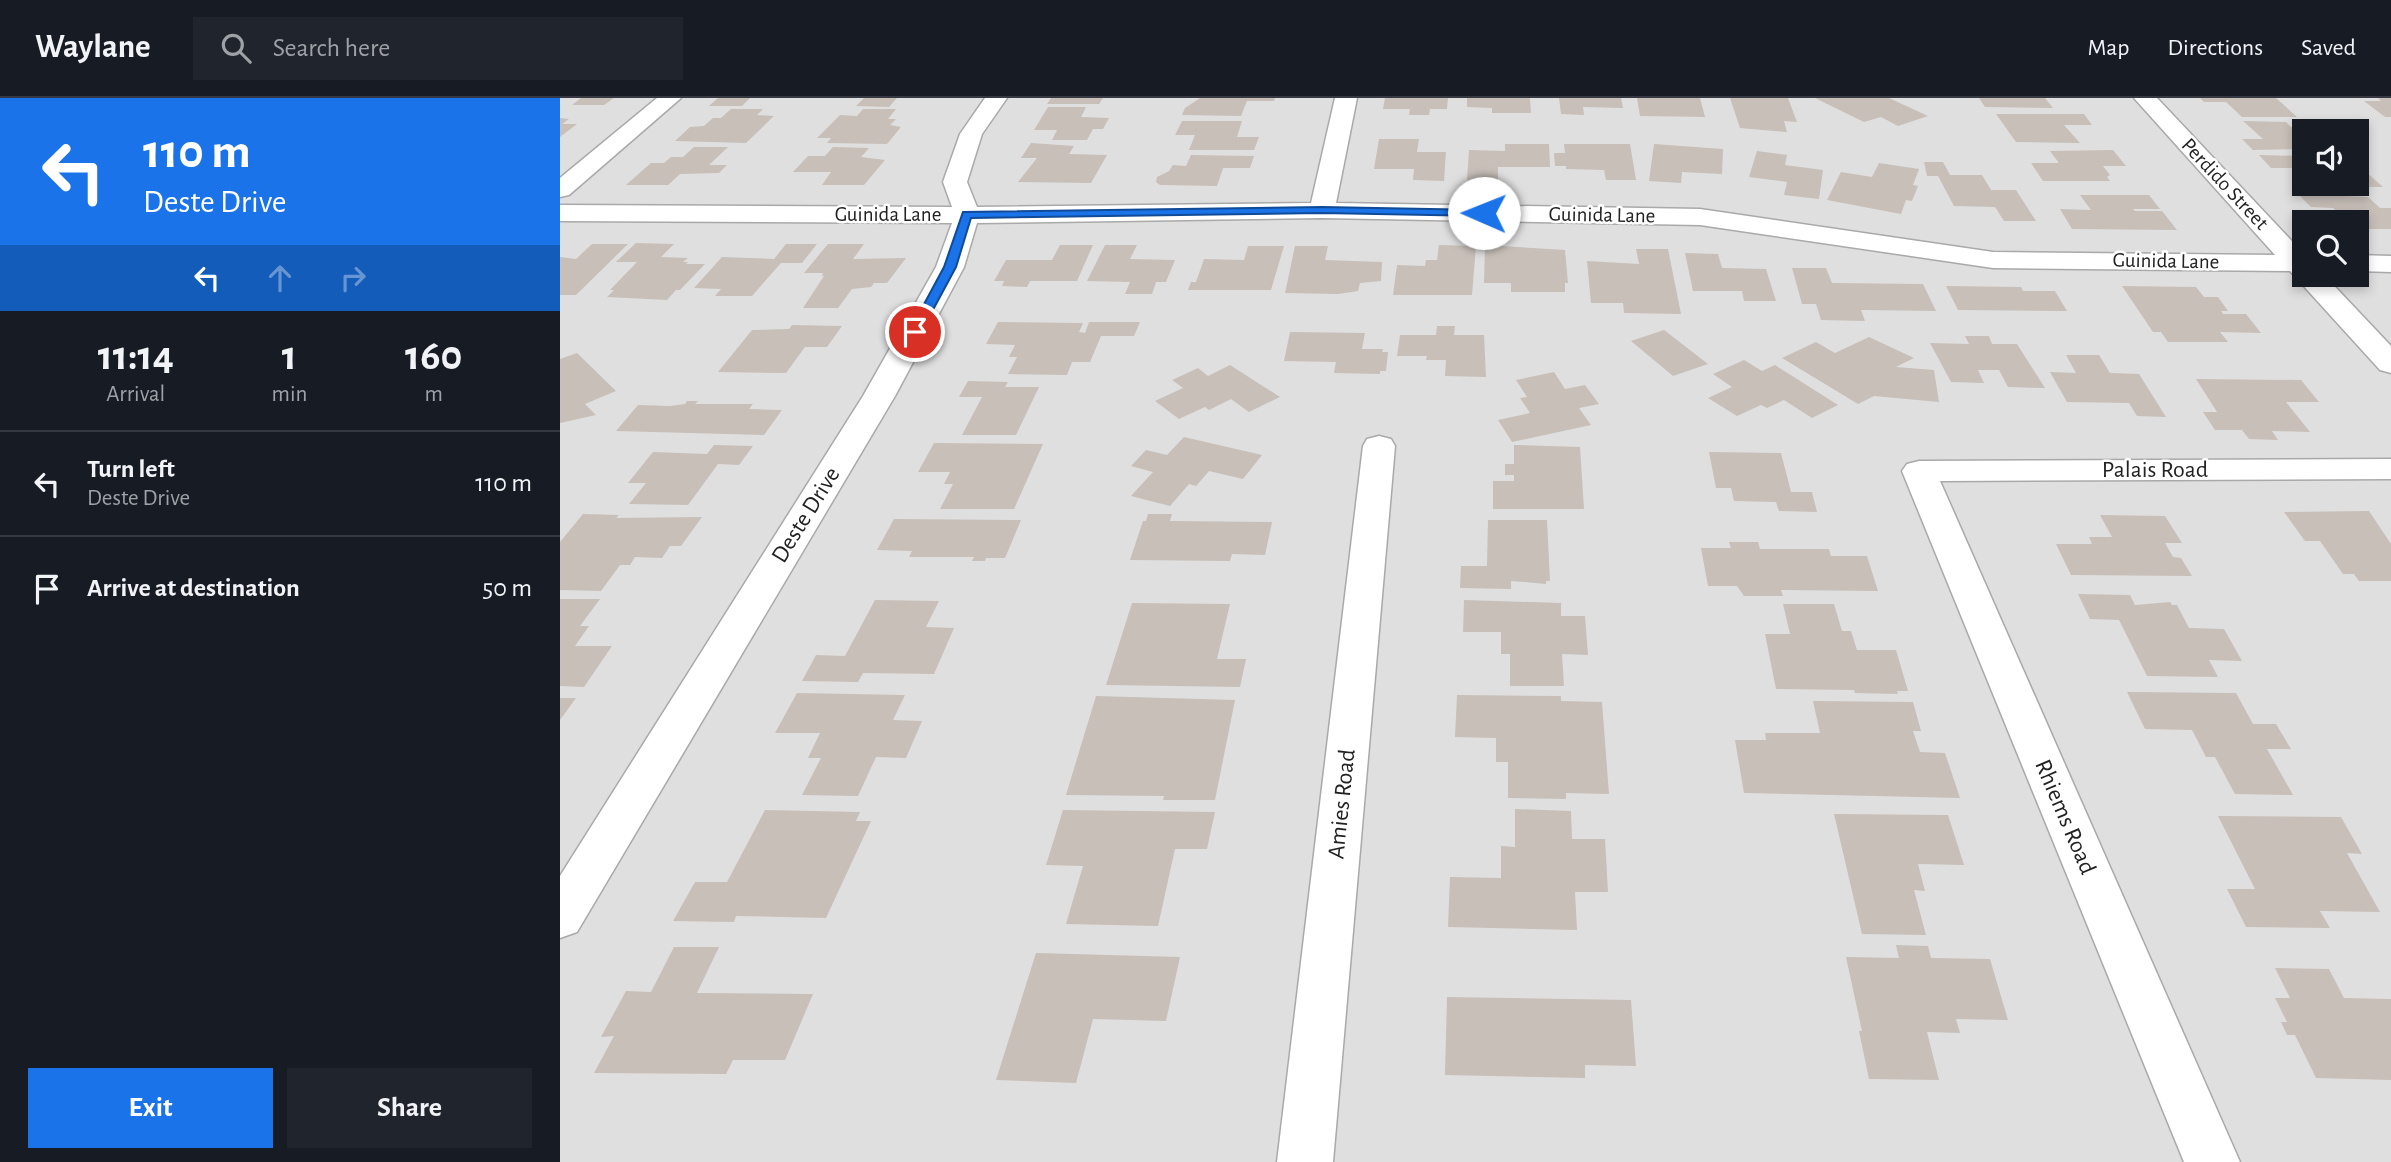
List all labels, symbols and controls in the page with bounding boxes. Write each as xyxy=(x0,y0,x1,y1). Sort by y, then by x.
search box xyxy=(193,17,683,80)
icon: search xyxy=(217,29,255,67)
text: Waylane xyxy=(35,31,151,64)
text: Search here xyxy=(273,35,390,61)
text: Map xyxy=(2087,36,2129,60)
text: Directions xyxy=(2167,36,2263,60)
text: Saved xyxy=(2301,36,2356,60)
map controls xyxy=(2292,119,2369,287)
button: sound xyxy=(2292,119,2369,196)
icon: left xyxy=(28,126,119,217)
text: 110 m xyxy=(143,128,251,177)
street label: Perdido Street xyxy=(2178,134,2273,234)
position arrow xyxy=(1447,176,1521,250)
text: Deste Drive xyxy=(143,186,287,218)
street label: Guinida Lane xyxy=(835,204,941,225)
street label: Guinida Lane xyxy=(1548,204,1656,226)
button: search xyxy=(2292,210,2369,287)
street label: Guinida Lane xyxy=(2112,250,2220,272)
icon: left xyxy=(188,259,226,297)
icon: ahead xyxy=(261,259,299,297)
icon: right xyxy=(334,259,372,297)
pin xyxy=(885,302,945,362)
icon: arrive xyxy=(896,313,934,351)
text: 11:14 xyxy=(98,335,174,377)
text: 1 xyxy=(282,335,297,377)
text: 160 xyxy=(405,335,462,377)
text: Arrival xyxy=(106,383,165,406)
text: min xyxy=(271,383,307,406)
text: m xyxy=(424,383,443,406)
text: Turn left xyxy=(87,456,175,482)
street label: Palais Road xyxy=(2102,458,2208,482)
street label: Deste Drive xyxy=(767,463,845,567)
icon: left xyxy=(28,465,66,503)
text: 110 m xyxy=(475,470,532,496)
text: Deste Drive xyxy=(87,487,190,510)
icon: arrive xyxy=(28,570,66,608)
text: Arrive at destination xyxy=(87,575,300,601)
text: 50 m xyxy=(482,575,532,601)
street label: Amies Road xyxy=(1324,748,1360,860)
street label: Rhiems Road xyxy=(2030,756,2100,878)
button: Exit xyxy=(28,1068,273,1148)
button: Share xyxy=(287,1068,532,1148)

